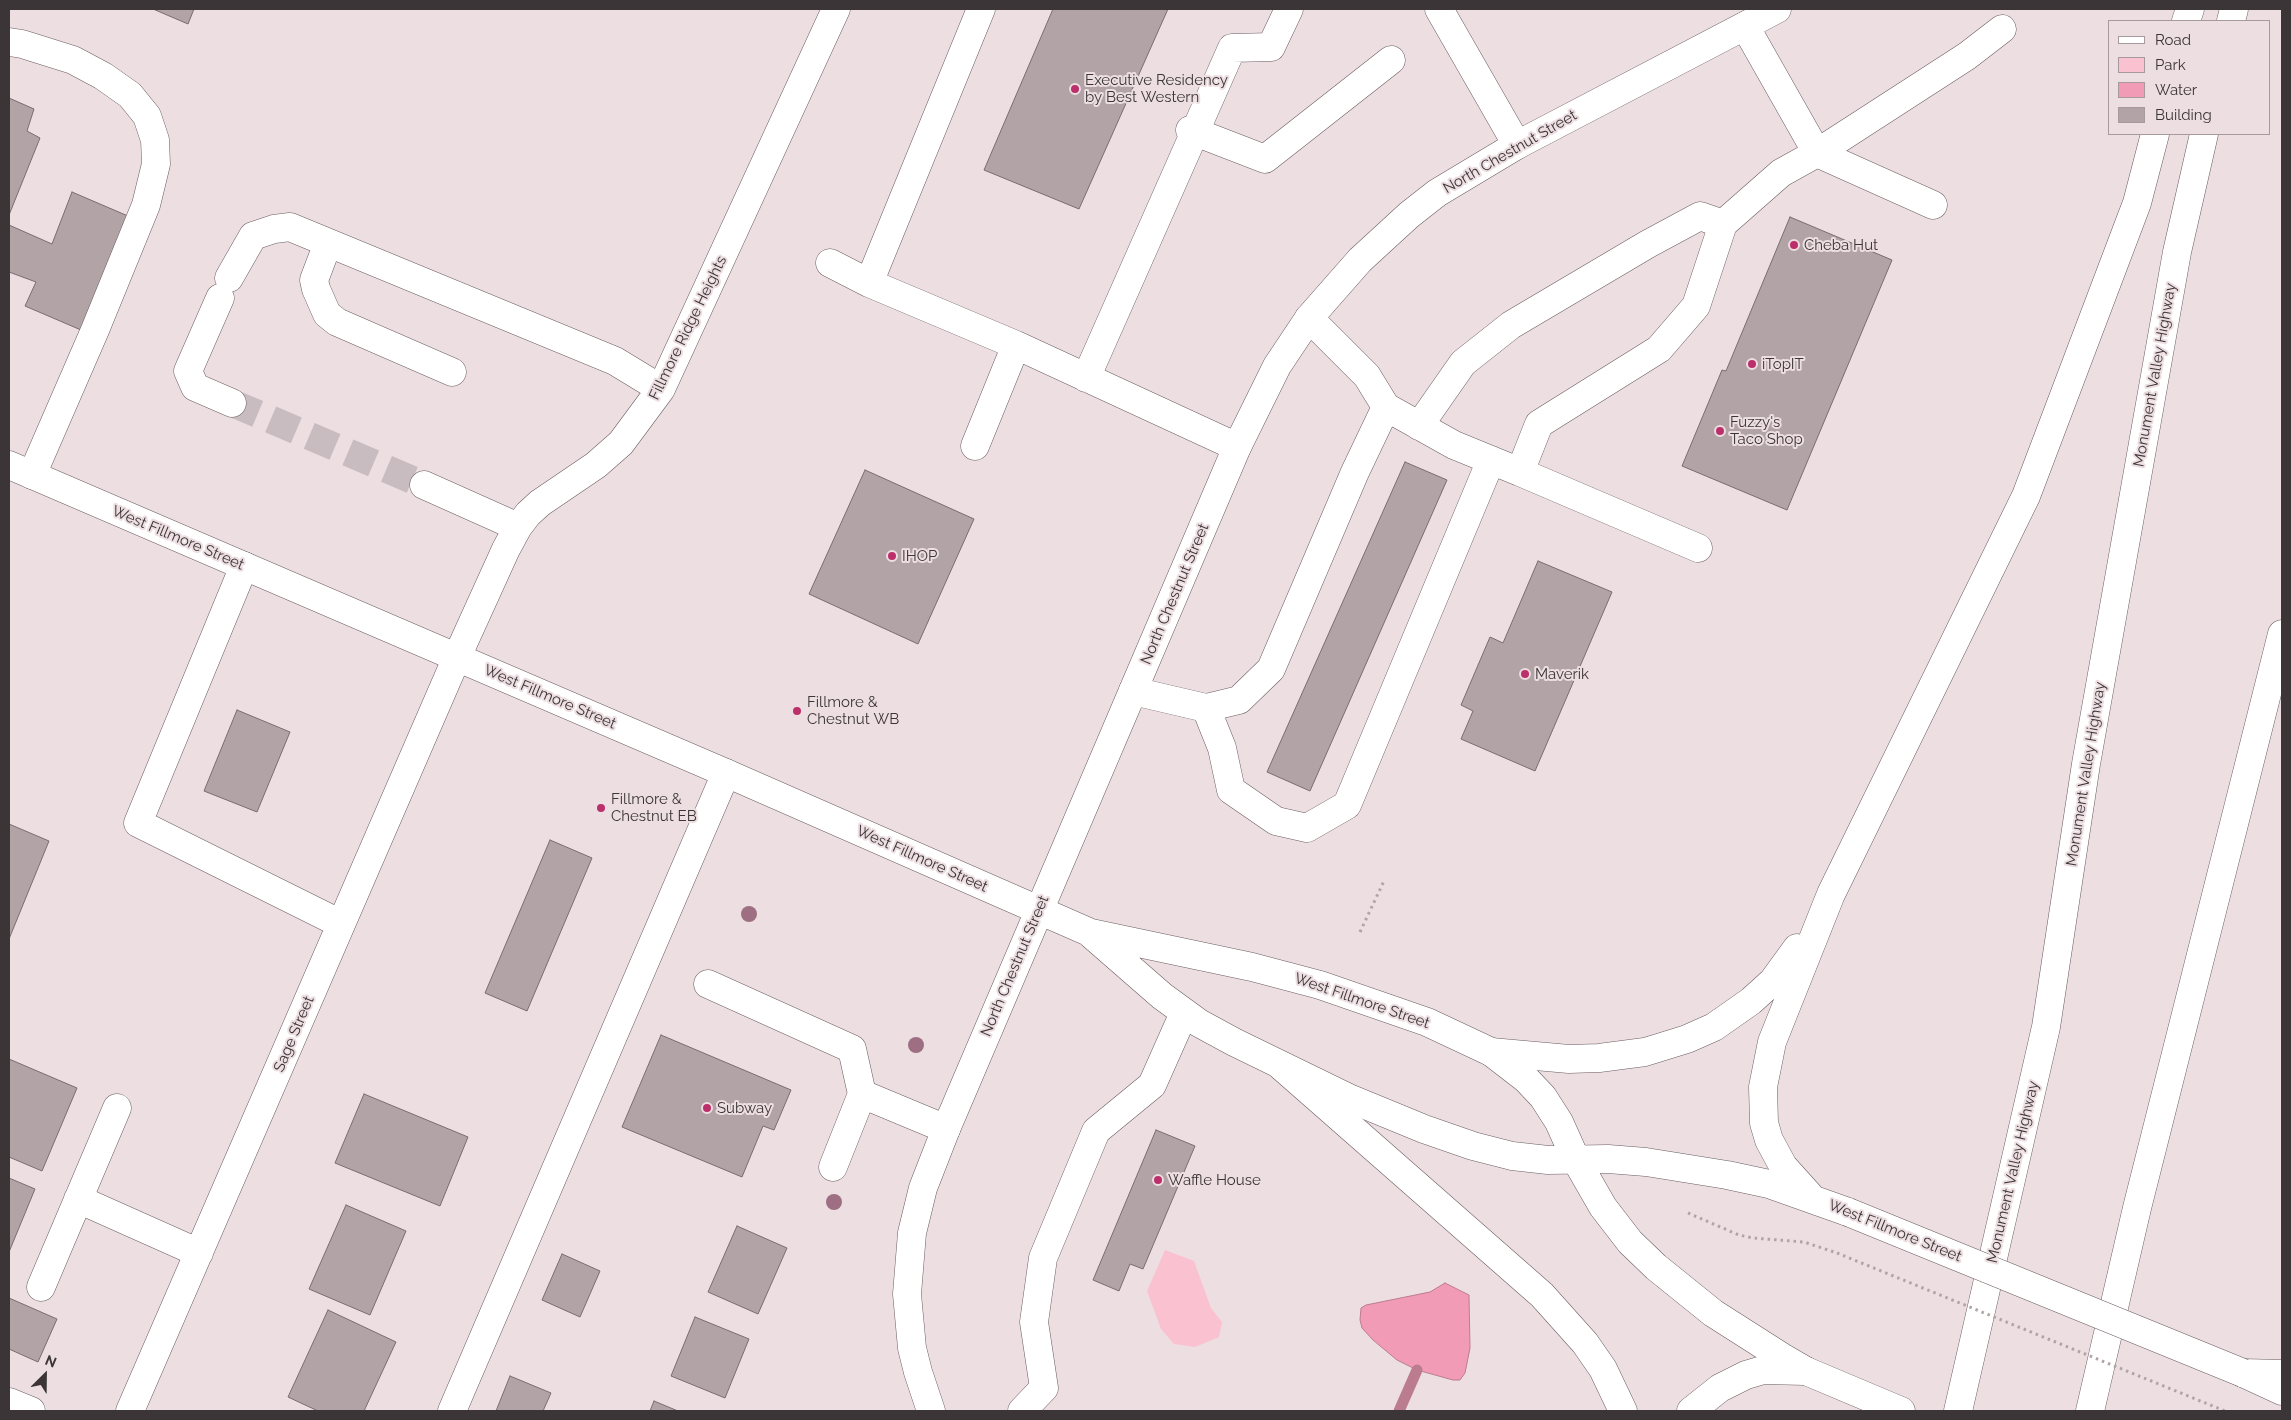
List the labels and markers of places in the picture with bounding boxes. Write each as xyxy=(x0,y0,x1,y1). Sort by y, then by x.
place label: Executive Residency by Best Western xyxy=(1085,71,1228,106)
marker: Executive Residency by Best Western xyxy=(1069,83,1081,95)
place label: Cheba Hut xyxy=(1804,236,1878,254)
marker: Cheba Hut xyxy=(1788,239,1800,251)
place label: iTopIT xyxy=(1762,355,1804,373)
marker: iTopIT xyxy=(1746,358,1758,370)
place label: Fuzzy's Taco Shop xyxy=(1730,413,1803,448)
marker: Fuzzy's Taco Shop xyxy=(1714,425,1726,437)
place label: IHOP xyxy=(902,547,937,565)
marker: IHOP xyxy=(886,550,898,562)
place label: Maverik xyxy=(1535,665,1589,683)
marker: Maverik xyxy=(1519,668,1531,680)
place label: Fillmore & Chestnut WB xyxy=(807,693,899,728)
marker: Fillmore & Chestnut WB xyxy=(791,705,803,717)
place label: Fillmore & Chestnut EB xyxy=(611,790,697,825)
marker: Fillmore & Chestnut EB xyxy=(595,802,607,814)
place label: Subway xyxy=(717,1099,772,1117)
marker: Subway xyxy=(701,1102,713,1114)
place label: Waffle House xyxy=(1168,1171,1261,1189)
marker: Waffle House xyxy=(1152,1174,1164,1186)

